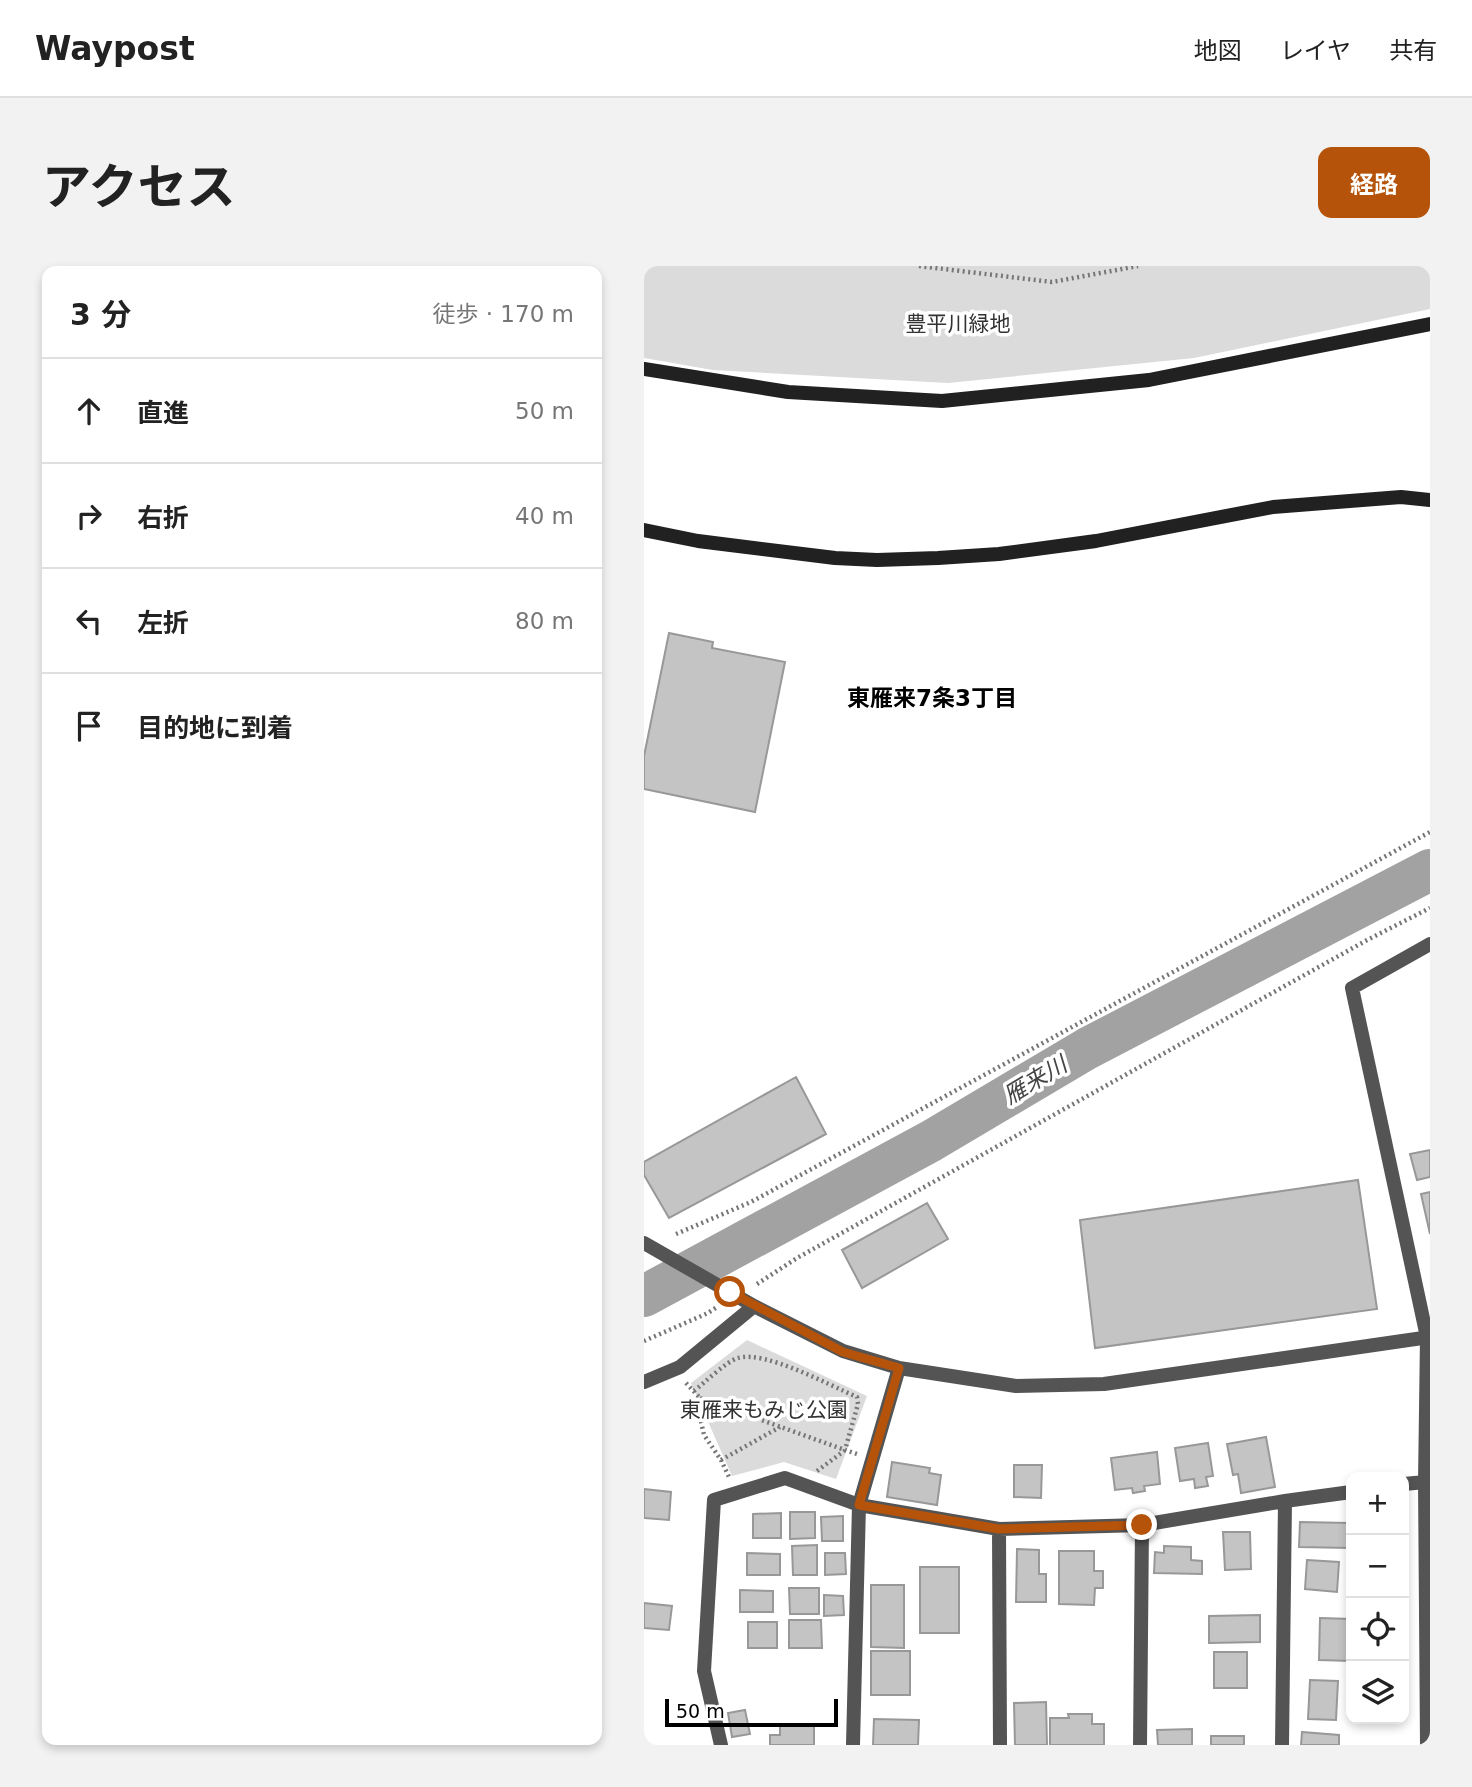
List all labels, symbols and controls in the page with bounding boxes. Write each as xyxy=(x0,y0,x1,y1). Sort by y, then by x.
text: Waypost xyxy=(35,29,195,68)
text: 地図 xyxy=(1194,37,1242,65)
text: レイヤ xyxy=(1280,37,1351,65)
text: 共有 xyxy=(1389,37,1437,65)
button: 経路 xyxy=(1318,147,1430,218)
text: アクセス xyxy=(42,159,236,216)
text: 3 分 xyxy=(70,297,131,332)
text: 徒歩 · 170 m xyxy=(432,301,574,327)
park label: 豊平川緑地 xyxy=(906,312,1011,336)
icon: ahead xyxy=(70,392,108,430)
text: 直進 xyxy=(137,398,189,428)
text: 50 m xyxy=(515,398,574,424)
icon: right xyxy=(70,497,108,535)
text: 右折 xyxy=(137,503,189,533)
text: 40 m xyxy=(515,503,574,529)
icon: left xyxy=(70,602,108,640)
text: 左折 xyxy=(137,608,189,638)
text: 80 m xyxy=(515,608,574,634)
district label: 東雁来7条3丁目 xyxy=(847,685,1017,711)
icon: arrive xyxy=(70,707,108,745)
text: 目的地に到着 xyxy=(137,713,293,743)
water label: 雁来川 xyxy=(999,1050,1074,1109)
route start xyxy=(714,1276,745,1307)
park label: 東雁来もみじ公園 xyxy=(680,1398,848,1422)
map controls xyxy=(1346,1472,1409,1724)
button: + xyxy=(1346,1472,1409,1535)
route end xyxy=(1126,1509,1157,1540)
button: − xyxy=(1346,1535,1409,1598)
button: locate xyxy=(1346,1598,1409,1661)
button: layers xyxy=(1346,1661,1409,1724)
scale bar xyxy=(665,1696,838,1728)
text: 50 m xyxy=(676,1700,725,1722)

